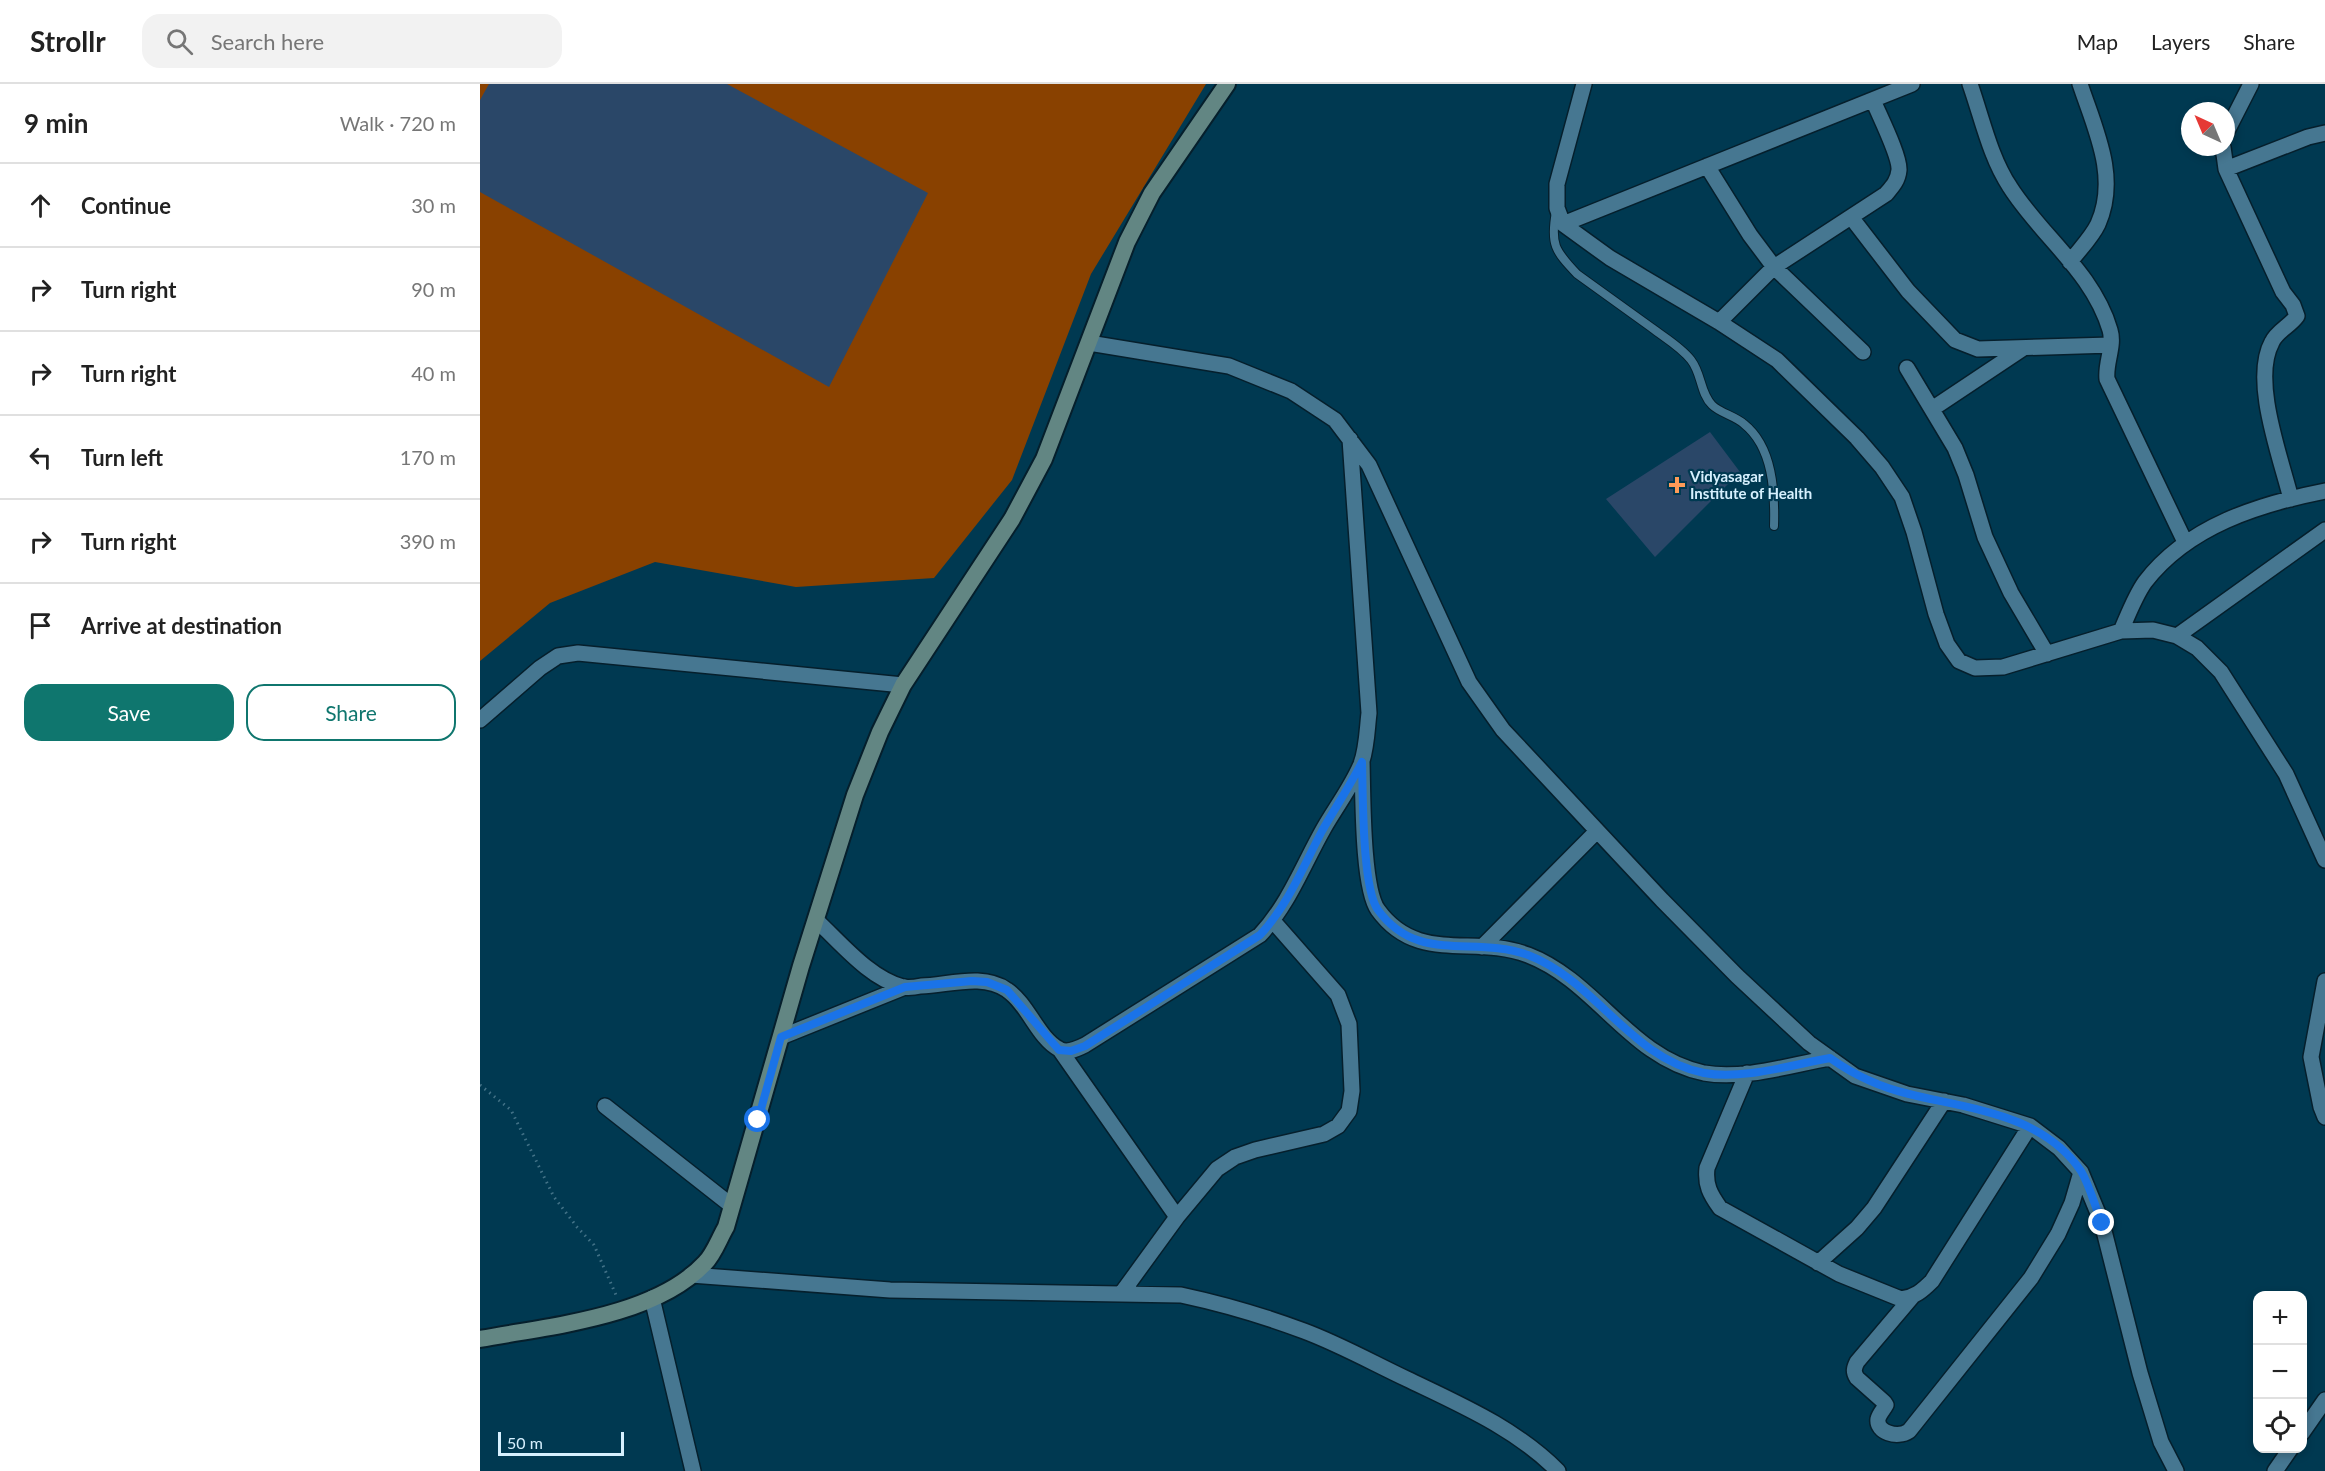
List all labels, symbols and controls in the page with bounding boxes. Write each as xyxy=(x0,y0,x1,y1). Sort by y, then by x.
search box xyxy=(142,14,562,68)
text: Strollr xyxy=(30,24,106,58)
icon: search xyxy=(163,25,196,58)
text: Search here xyxy=(211,28,324,55)
text: Map xyxy=(2077,29,2118,54)
text: Layers xyxy=(2151,29,2210,54)
text: Share xyxy=(2243,29,2295,54)
north arrow xyxy=(2181,102,2235,156)
text: 9 min xyxy=(24,107,88,139)
text: Walk · 720 m xyxy=(340,111,456,135)
icon: ahead xyxy=(24,189,57,222)
text: Continue xyxy=(81,192,171,219)
text: 30 m xyxy=(411,193,456,217)
icon: right xyxy=(24,273,57,306)
text: Turn right xyxy=(81,276,176,303)
text: 90 m xyxy=(411,277,456,301)
icon: right xyxy=(24,357,57,390)
text: Turn right xyxy=(81,360,176,387)
text: 40 m xyxy=(411,361,456,385)
icon: left xyxy=(24,441,57,474)
text: Turn left xyxy=(81,444,163,471)
text: 170 m xyxy=(400,445,456,469)
place label: Vidyasagar Institute of Health xyxy=(1689,467,1812,502)
marker: Vidyasagar Institute of Health xyxy=(1668,476,1686,494)
icon: right xyxy=(24,525,57,558)
text: Turn right xyxy=(81,528,176,555)
text: 390 m xyxy=(400,529,456,553)
icon: arrive xyxy=(24,609,57,642)
text: Arrive at destination xyxy=(81,612,282,639)
button: Save xyxy=(24,684,234,741)
button: Share xyxy=(246,684,456,741)
route start xyxy=(744,1106,770,1132)
route end xyxy=(2088,1209,2114,1235)
map controls xyxy=(2253,1291,2307,1453)
button: + xyxy=(2253,1291,2307,1345)
button: − xyxy=(2253,1345,2307,1399)
button: locate xyxy=(2253,1399,2307,1453)
scale bar xyxy=(498,1429,624,1456)
text: 50 m xyxy=(507,1433,543,1452)

